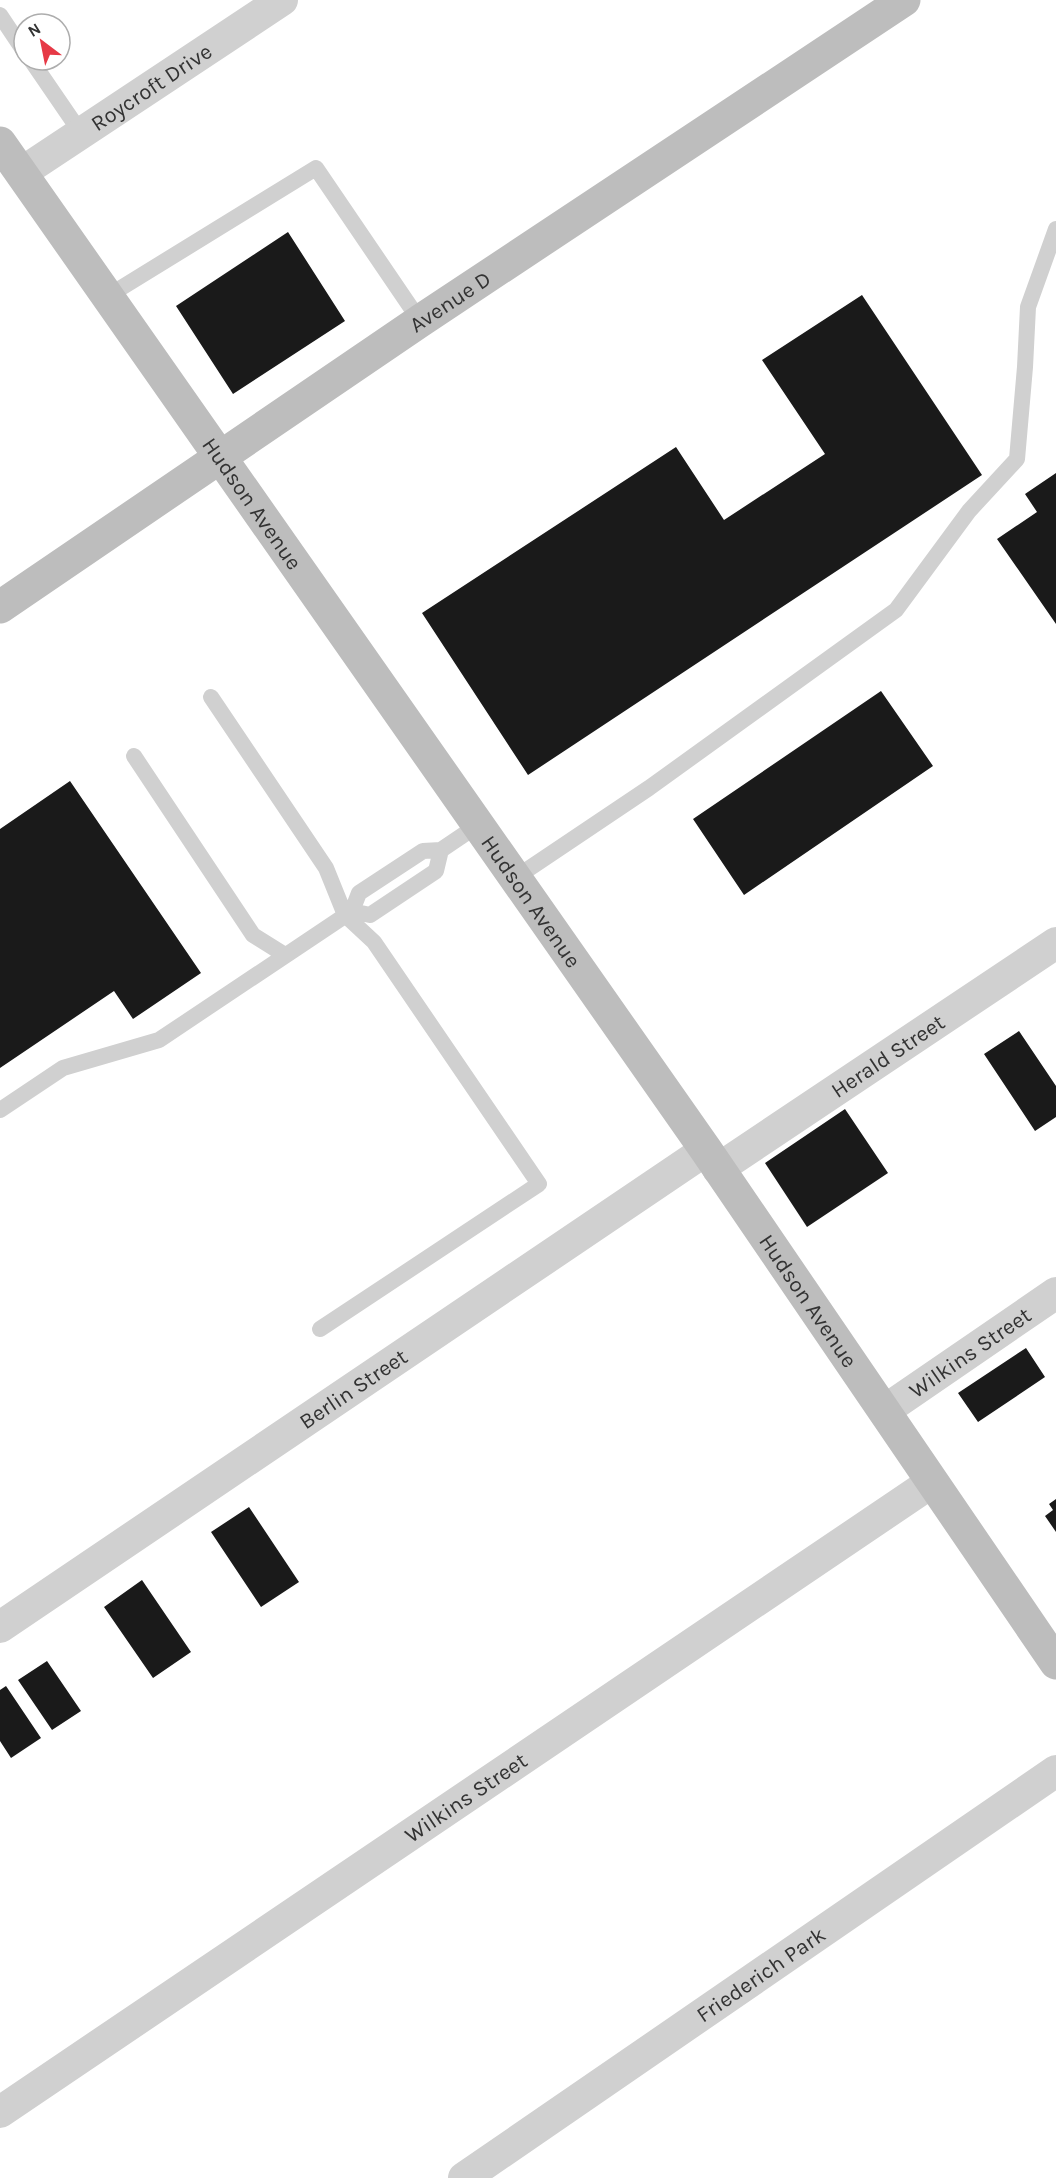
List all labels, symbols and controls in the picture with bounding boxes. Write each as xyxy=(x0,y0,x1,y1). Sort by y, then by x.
north arrow xyxy=(12,12,72,72)
text: N xyxy=(24,19,44,41)
street label: Roycroft Drive xyxy=(86,38,217,137)
street label: Avenue D xyxy=(405,266,496,338)
street label: Hudson Avenue xyxy=(196,433,307,575)
street label: Hudson Avenue xyxy=(475,831,586,973)
street label: Herald Street xyxy=(826,1009,950,1104)
street label: Hudson Avenue xyxy=(753,1229,862,1373)
street label: Wilkins Street xyxy=(904,1302,1036,1404)
street label: Berlin Street xyxy=(295,1344,412,1435)
street label: Wilkins Street xyxy=(400,1748,532,1849)
street label: Friederich Park xyxy=(692,1921,831,2028)

